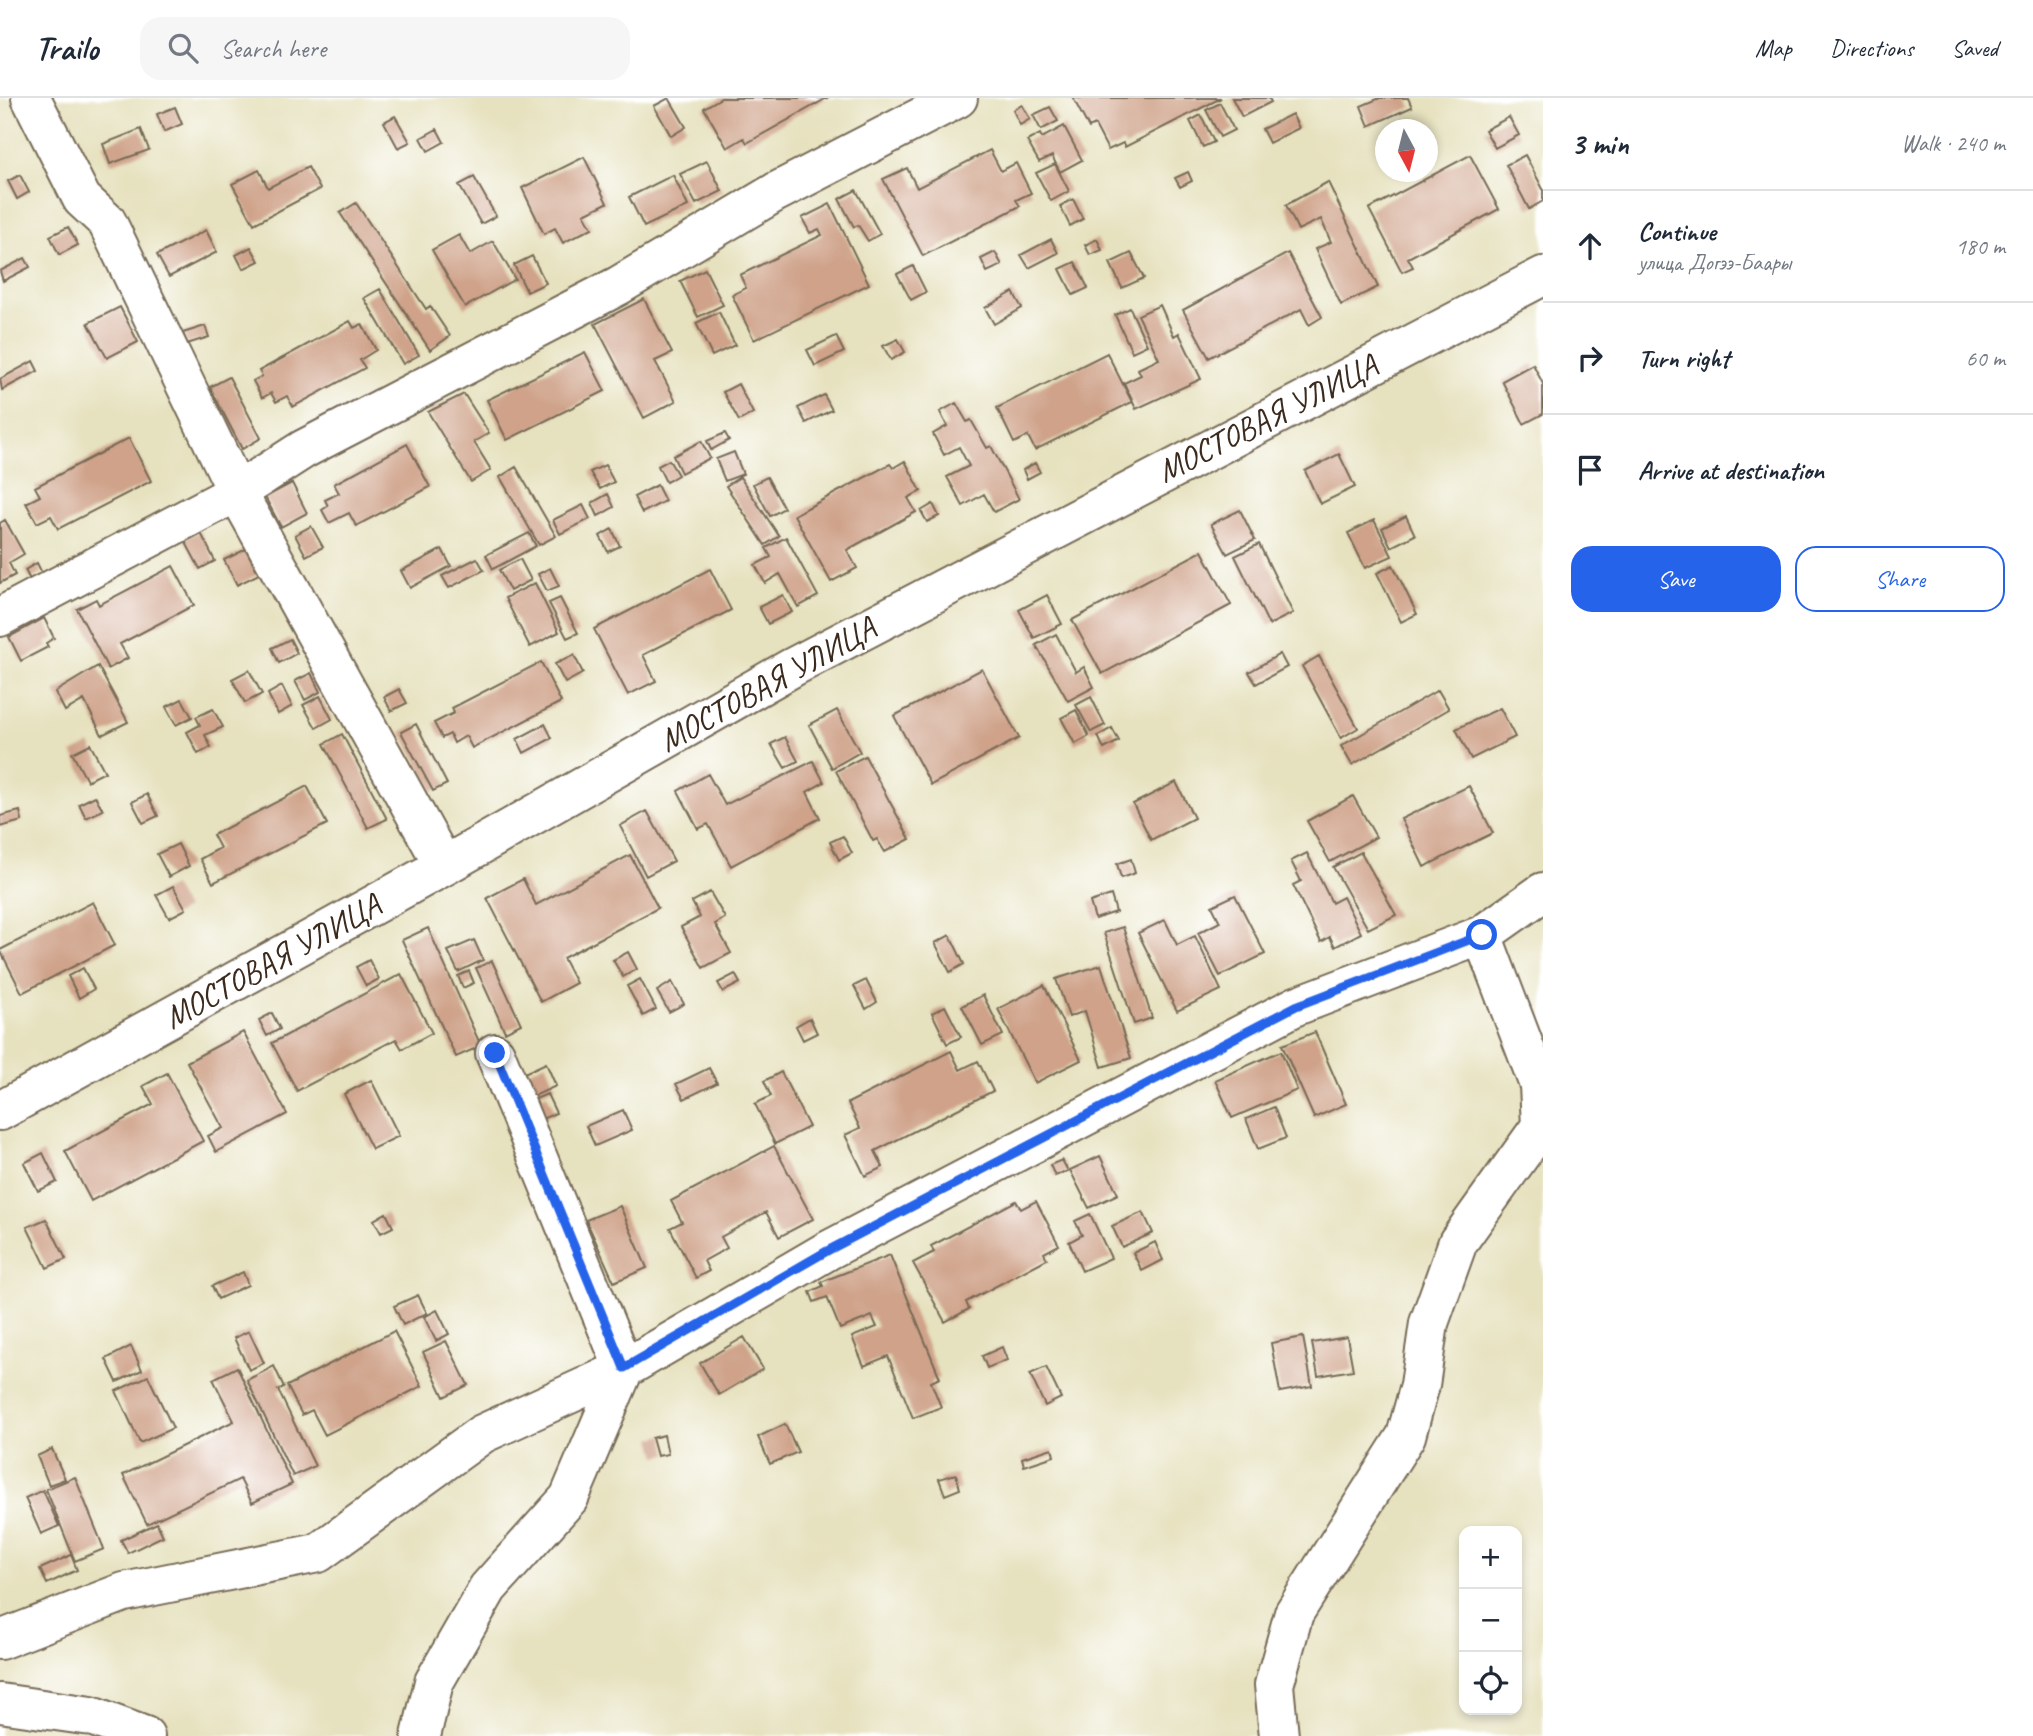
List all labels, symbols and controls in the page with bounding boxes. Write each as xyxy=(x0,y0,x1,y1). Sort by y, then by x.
search box xyxy=(140,17,630,80)
text: Trailo xyxy=(35,27,98,69)
icon: search xyxy=(164,29,202,67)
text: Search here xyxy=(220,32,326,65)
text: Map xyxy=(1755,33,1792,63)
text: Directions xyxy=(1830,33,1913,63)
text: Saved xyxy=(1951,33,1998,63)
north arrow xyxy=(1375,119,1438,182)
text: 3 min xyxy=(1571,125,1628,163)
text: Walk · 240 m xyxy=(1901,129,2005,158)
text: Continue xyxy=(1638,215,1716,248)
icon: ahead xyxy=(1571,227,1609,265)
text: 180 m xyxy=(1956,232,2005,261)
text: улица Догээ-Баары xyxy=(1638,248,1791,277)
icon: right xyxy=(1571,339,1609,377)
text: Turn right xyxy=(1638,342,1729,375)
street label: МОСТОВАЯ УЛИЦА xyxy=(1150,344,1385,492)
text: 60 m xyxy=(1966,344,2005,373)
icon: arrive xyxy=(1571,451,1609,489)
text: Arrive at destination xyxy=(1638,454,1824,487)
button: Save xyxy=(1571,546,1781,612)
button: Share xyxy=(1795,546,2005,612)
street label: МОСТОВАЯ УЛИЦА xyxy=(651,606,884,761)
street label: МОСТОВАЯ УЛИЦА xyxy=(156,883,389,1038)
route start xyxy=(1466,919,1497,950)
route end xyxy=(479,1037,510,1068)
map controls xyxy=(1459,1526,1522,1715)
button: + xyxy=(1459,1526,1522,1589)
button: − xyxy=(1459,1589,1522,1652)
button: locate xyxy=(1459,1652,1522,1715)

